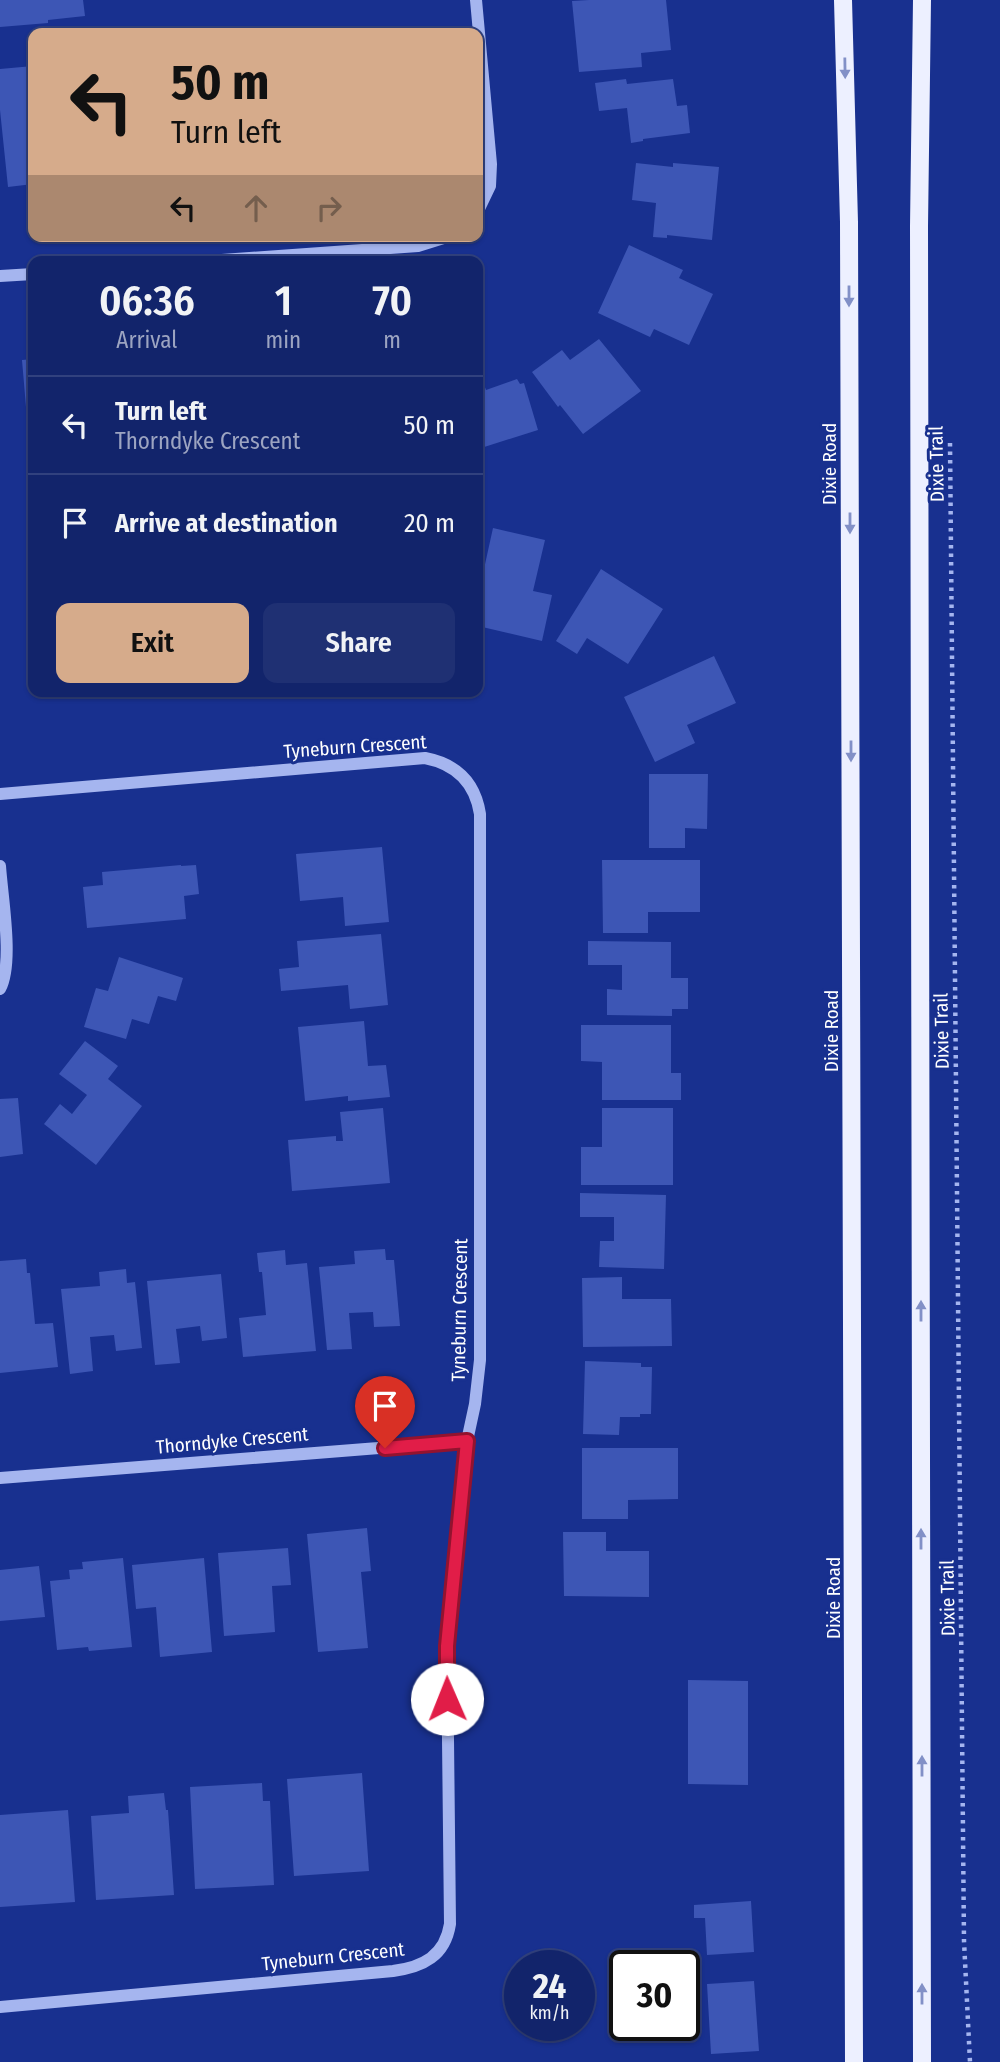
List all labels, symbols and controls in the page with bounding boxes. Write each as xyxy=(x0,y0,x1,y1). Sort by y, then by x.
text: 50 m xyxy=(171,53,269,112)
icon: left xyxy=(56,56,147,147)
one-way arrow xyxy=(839,57,851,79)
text: Turn left xyxy=(171,113,281,151)
icon: left xyxy=(164,189,202,227)
icon: ahead xyxy=(237,189,275,227)
icon: right xyxy=(310,189,348,227)
text: 06:36 xyxy=(99,276,195,326)
text: 1 xyxy=(275,276,292,326)
text: 70 xyxy=(372,276,412,326)
one-way arrow xyxy=(843,285,855,307)
text: Arrival xyxy=(116,326,177,354)
text: min xyxy=(266,326,301,354)
text: m xyxy=(383,326,401,354)
text: Turn left xyxy=(115,396,207,427)
icon: left xyxy=(56,406,94,444)
text: 50 m xyxy=(403,410,455,441)
street label: Dixie Road xyxy=(818,423,841,505)
street label: Dixie Trail xyxy=(924,426,949,502)
text: Thorndyke Crescent xyxy=(115,427,300,455)
icon: arrive xyxy=(56,504,94,542)
text: Arrive at destination xyxy=(115,508,338,539)
text: 20 m xyxy=(404,508,455,539)
one-way arrow xyxy=(844,512,856,534)
button: Exit xyxy=(56,603,249,683)
button: Share xyxy=(263,603,455,683)
street label: Tyneburn Crescent xyxy=(283,730,428,763)
one-way arrow xyxy=(845,740,857,762)
street label: Dixie Road xyxy=(820,990,843,1072)
street label: Dixie Trail xyxy=(929,993,954,1069)
street label: Tyneburn Crescent xyxy=(447,1237,472,1382)
one-way arrow xyxy=(915,1300,927,1322)
pin xyxy=(355,1376,415,1448)
icon: arrive xyxy=(366,1387,404,1425)
street label: Thorndyke Crescent xyxy=(155,1422,310,1459)
one-way arrow xyxy=(915,1528,927,1550)
street label: Dixie Road xyxy=(822,1557,845,1639)
street label: Dixie Trail xyxy=(935,1560,960,1636)
position arrow xyxy=(410,1662,484,1736)
one-way arrow xyxy=(916,1755,928,1777)
street label: Tyneburn Crescent xyxy=(261,1937,406,1975)
speed limit sign: 30 xyxy=(609,1950,700,2041)
text: 24 xyxy=(533,1965,566,2007)
one-way arrow xyxy=(916,1983,928,2005)
text: km/h xyxy=(529,2002,570,2024)

